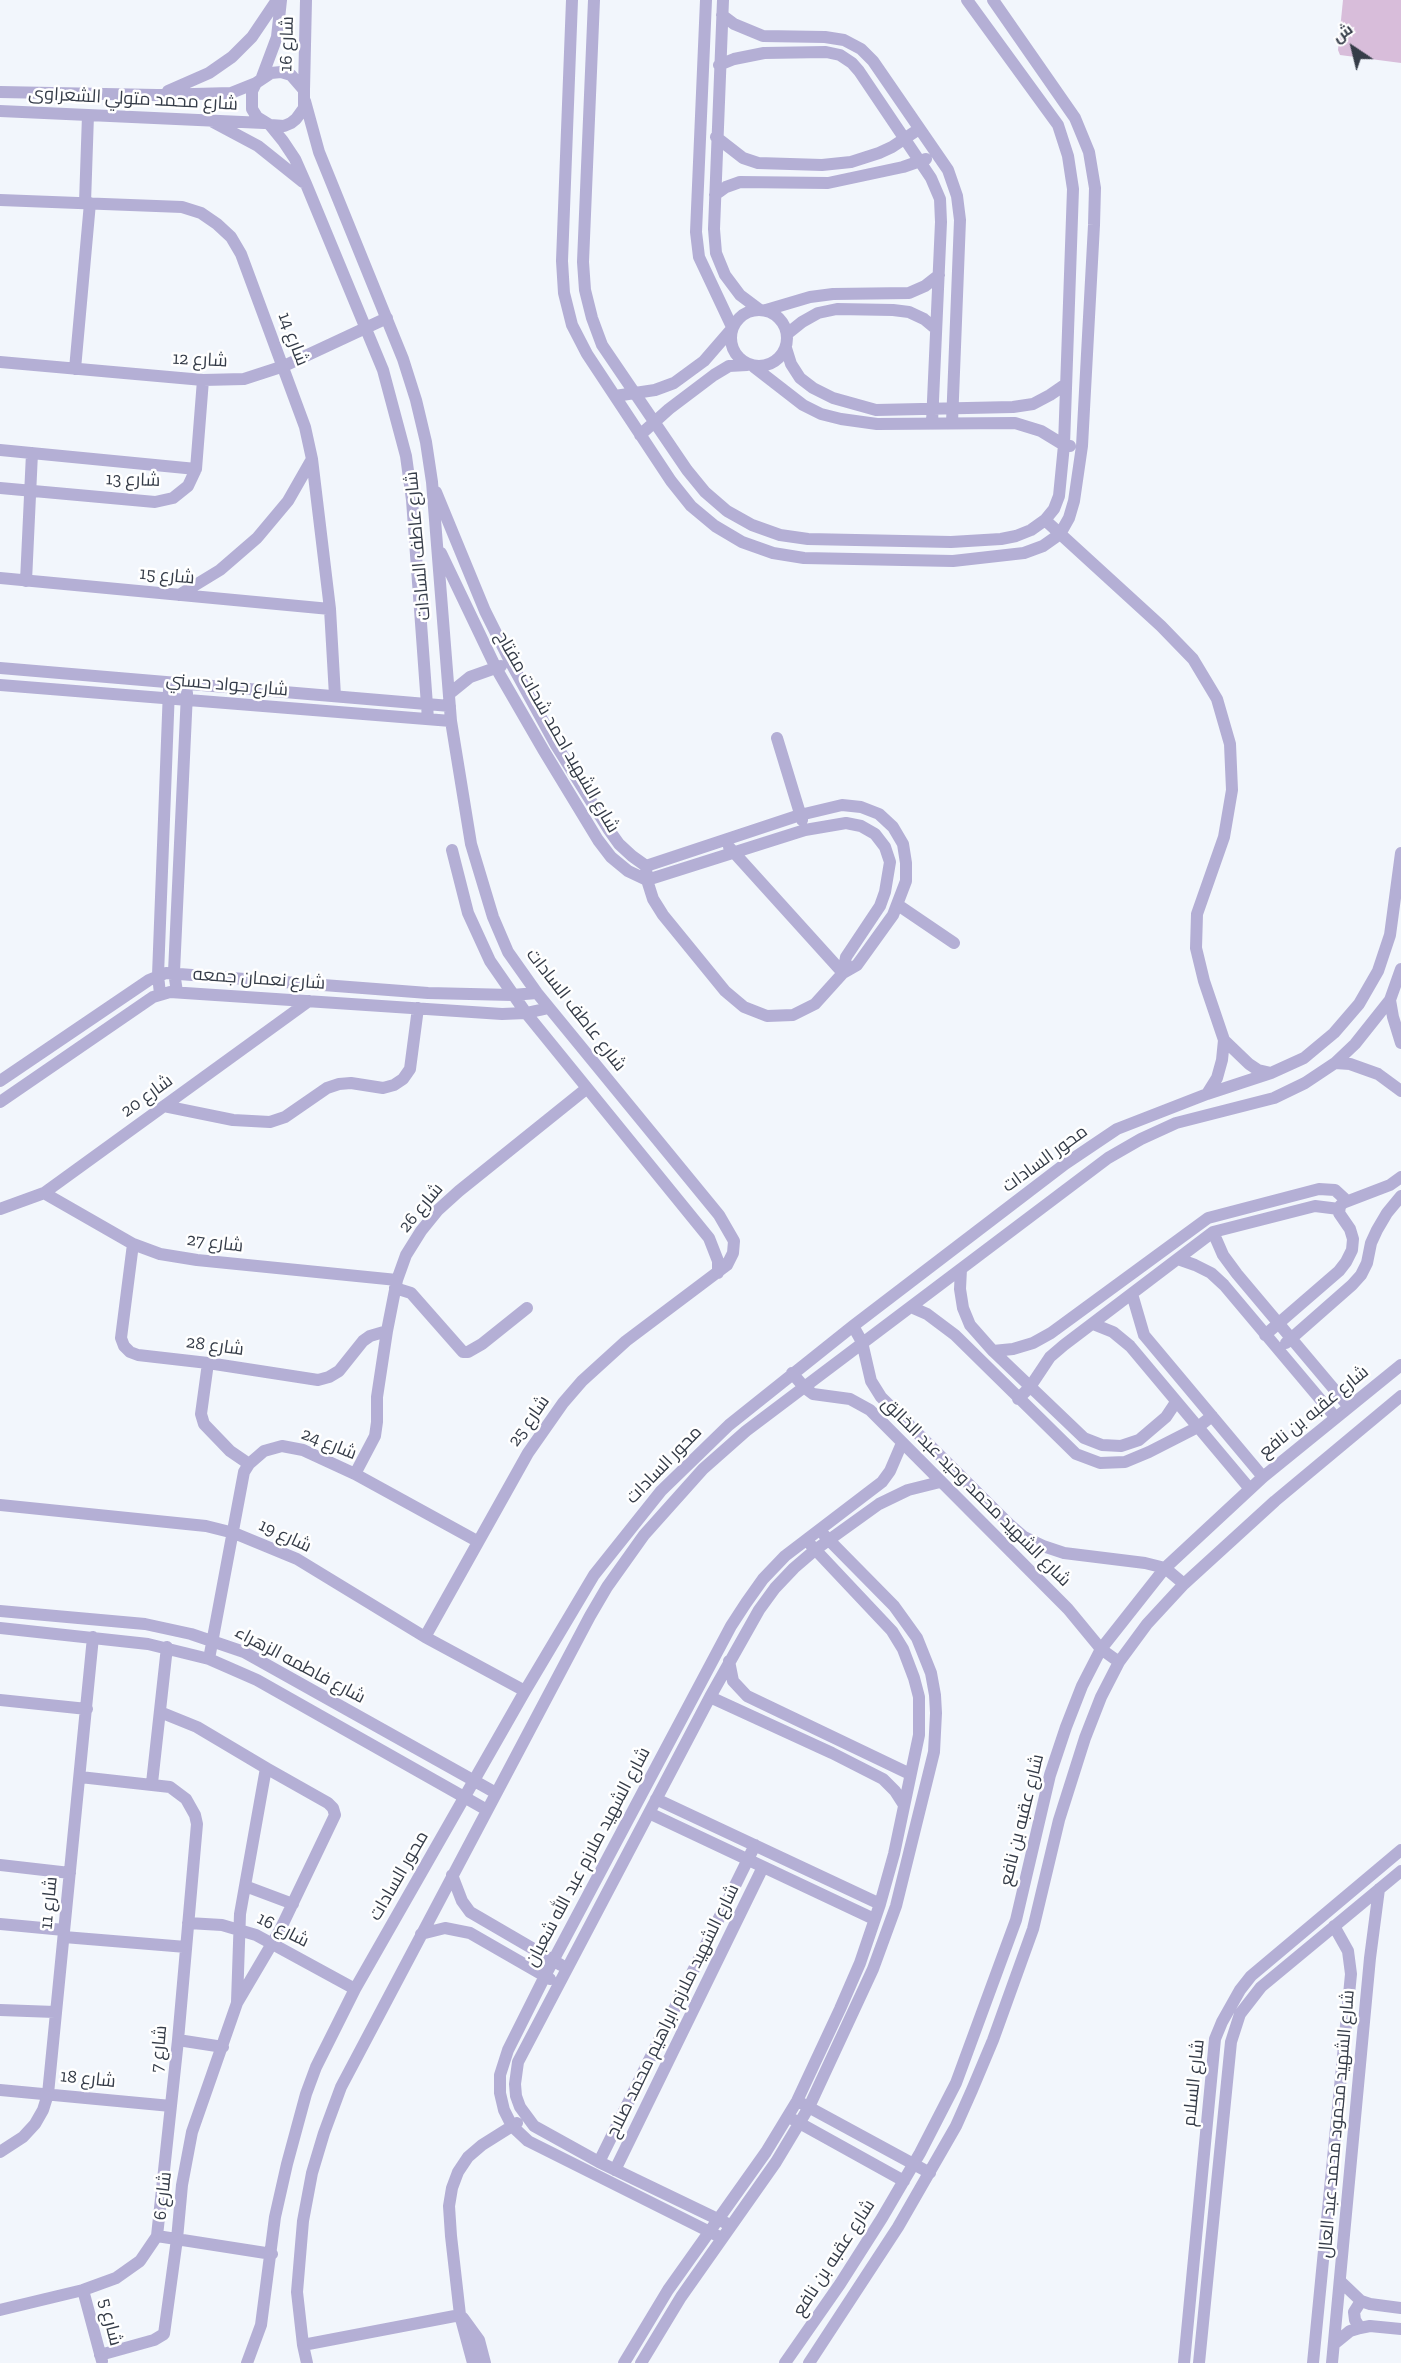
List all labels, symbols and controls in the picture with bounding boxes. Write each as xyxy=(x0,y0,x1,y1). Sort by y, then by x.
street label: شارع 16 xyxy=(275,16,299,72)
north arrow xyxy=(1323,18,1383,78)
text: ش xyxy=(1329,19,1356,47)
street label: شارع محمد متولي الشعراوى xyxy=(28,83,238,115)
street label: شارع 14 xyxy=(273,309,313,369)
street label: شارع 12 xyxy=(172,348,228,372)
street label: شارع 13 xyxy=(105,468,161,492)
street label: شارع عاطف السادات xyxy=(401,470,435,622)
street label: شارع 15 xyxy=(139,563,195,589)
street label: شارع الشهيد احمد شحات مفتاح xyxy=(490,627,624,837)
street label: شارع جواد حسني xyxy=(165,669,289,701)
street label: شارع عاطف السادات xyxy=(521,944,631,1076)
street label: شارع نعمان جمعه xyxy=(192,964,326,994)
street label: شارع 20 xyxy=(117,1070,177,1122)
street label: محور السادات xyxy=(998,1121,1092,1197)
street label: شارع 26 xyxy=(394,1179,448,1237)
street label: شارع 27 xyxy=(186,1229,244,1257)
street label: شارع 28 xyxy=(185,1331,245,1361)
street label: شارع عقبه بن نافع xyxy=(1255,1361,1373,1463)
street label: شارع 25 xyxy=(504,1391,554,1451)
street label: شارع الشهيد محمد وحيد عبد الخالق xyxy=(877,1393,1075,1591)
street label: محور السادات xyxy=(622,1422,706,1508)
street label: شارع 24 xyxy=(298,1423,360,1465)
street label: شارع 19 xyxy=(255,1514,315,1558)
street label: شارع فاطمه الزهراء xyxy=(231,1621,369,1709)
street label: شارع الشهيد ملازم عبد الله شعبان xyxy=(521,1744,655,1970)
street label: شارع عقبه بن نافع xyxy=(995,1752,1049,1888)
street label: محور السادات xyxy=(365,1827,433,1925)
street label: شارع 11 xyxy=(35,1876,63,1930)
street label: شارع الشهيد ملازم ابراهيم محمد صلاح xyxy=(602,1881,744,2141)
street label: شارع 16 xyxy=(253,1908,313,1952)
street label: شارع الشهيد محمود محمد عبد العال xyxy=(1315,1989,1359,2259)
street label: شارع 7 xyxy=(146,2024,172,2074)
street label: شارع السلام xyxy=(1179,2038,1209,2128)
street label: شارع 18 xyxy=(59,2065,117,2093)
street label: شارع 6 xyxy=(149,2171,177,2221)
street label: شارع عقبه بن نافع xyxy=(788,2196,880,2320)
street label: شارع 5 xyxy=(94,2296,126,2348)

